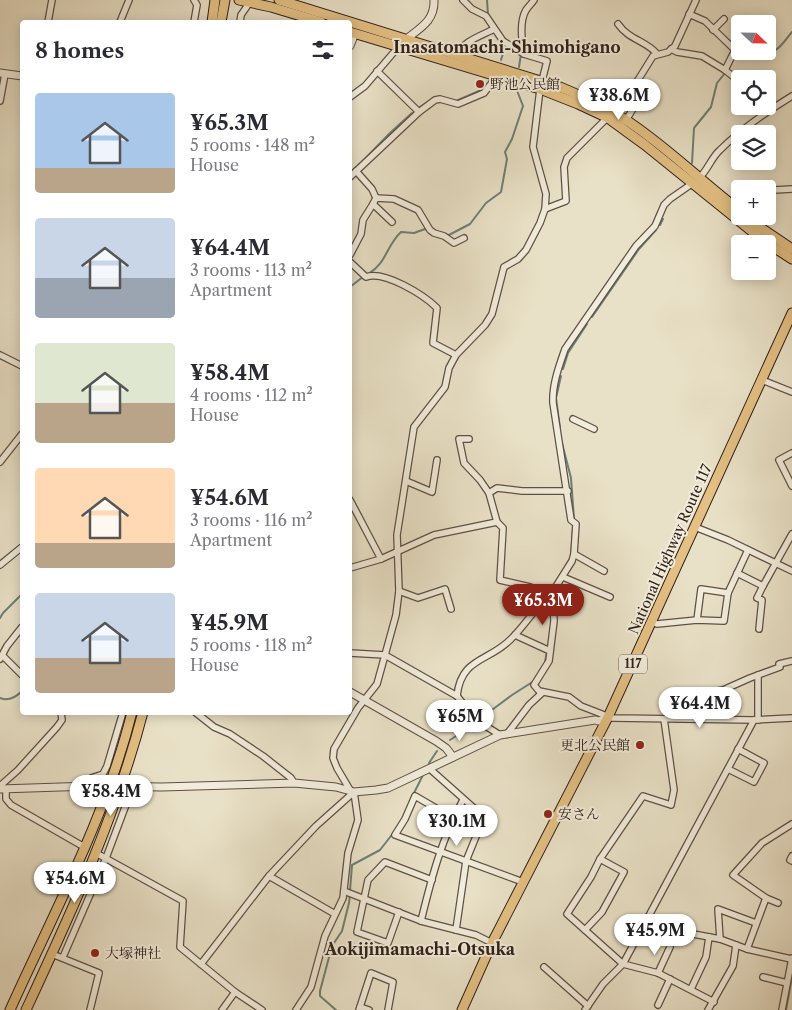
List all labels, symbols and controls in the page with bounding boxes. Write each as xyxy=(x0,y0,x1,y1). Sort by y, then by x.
north arrow xyxy=(731,15,776,60)
map controls xyxy=(731,15,776,280)
icon: filters xyxy=(309,36,337,64)
district label: Inasatomachi-Shimohigano xyxy=(393,37,621,57)
text: 8 homes xyxy=(35,38,124,63)
button: locate xyxy=(731,70,776,115)
place label: 野池公民館 xyxy=(490,75,560,93)
marker: 野池公民館 xyxy=(474,78,486,90)
pin: ¥38.6M xyxy=(578,78,660,121)
text: ¥38.6M xyxy=(589,85,649,105)
text: ¥65.3M xyxy=(190,110,269,135)
icon: home xyxy=(75,113,135,173)
button: layers xyxy=(731,125,776,170)
text: 5 rooms · 148 m² xyxy=(190,135,315,155)
text: House xyxy=(190,155,239,175)
button: + xyxy=(731,180,776,225)
text: ¥64.4M xyxy=(190,235,270,260)
button: − xyxy=(731,235,776,280)
icon: home xyxy=(75,238,135,298)
text: 3 rooms · 113 m² xyxy=(190,260,312,280)
text: Apartment xyxy=(190,280,272,300)
text: ¥58.4M xyxy=(190,360,269,385)
icon: home xyxy=(75,363,135,423)
text: 4 rooms · 112 m² xyxy=(190,385,313,405)
text: House xyxy=(190,405,239,425)
street label: National Highway Route 117 xyxy=(624,461,716,637)
text: ¥54.6M xyxy=(190,485,269,510)
icon: home xyxy=(75,488,135,548)
text: 3 rooms · 116 m² xyxy=(190,510,313,530)
text: Apartment xyxy=(190,530,272,550)
pin: ¥65.3M xyxy=(502,584,584,626)
text: ¥65.3M xyxy=(513,590,573,610)
text: ¥45.9M xyxy=(190,610,269,635)
icon: home xyxy=(75,613,135,673)
text: 5 rooms · 118 m² xyxy=(190,635,313,655)
road number: 117 xyxy=(619,654,647,674)
text: House xyxy=(190,655,239,675)
pin: ¥64.4M xyxy=(659,686,741,729)
text: ¥64.4M xyxy=(670,693,730,713)
pin: ¥65M xyxy=(430,700,490,742)
text: ¥65M xyxy=(437,706,483,726)
place label: 更北公民館 xyxy=(560,736,630,754)
marker: 更北公民館 xyxy=(634,739,646,751)
pin: ¥58.4M xyxy=(70,774,152,817)
text: ¥58.4M xyxy=(81,781,141,801)
pin: ¥30.1M xyxy=(416,804,498,847)
place label: 安さん xyxy=(558,805,600,823)
marker: 安さん xyxy=(542,808,554,820)
text: ¥30.1M xyxy=(428,811,486,831)
pin: ¥54.6M xyxy=(34,862,116,904)
text: ¥54.6M xyxy=(45,868,105,888)
pin: ¥45.9M xyxy=(614,914,696,956)
text: ¥45.9M xyxy=(625,920,685,940)
district label: Aokijimamachi-Otsuka xyxy=(324,939,516,959)
place label: 大塚神社 xyxy=(105,944,161,962)
marker: 大塚神社 xyxy=(89,947,101,959)

